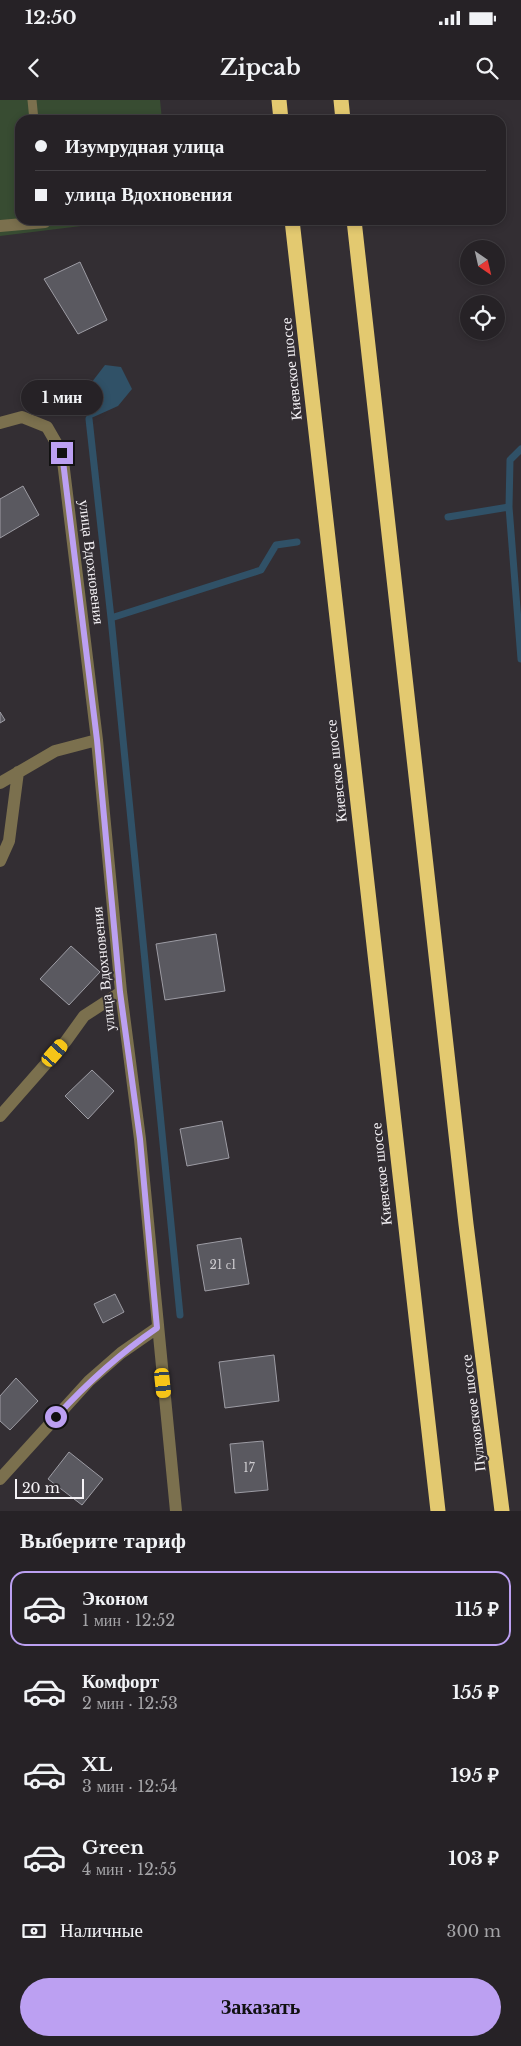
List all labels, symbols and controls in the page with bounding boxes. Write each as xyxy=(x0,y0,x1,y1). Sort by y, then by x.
text: 12:50 xyxy=(25,6,77,29)
icon: back xyxy=(20,54,48,82)
text: Zipcab xyxy=(220,54,301,81)
icon: search xyxy=(473,54,501,82)
text: Изумрудная улица xyxy=(65,135,224,158)
text: улица Вдохновения xyxy=(65,183,232,206)
north arrow xyxy=(460,240,505,285)
map controls xyxy=(460,240,505,340)
button: locate xyxy=(460,295,505,340)
street label: Киевское шоссе xyxy=(276,316,306,421)
callout: 1 мин xyxy=(21,380,103,416)
text: 1 мин xyxy=(42,387,82,407)
route end xyxy=(51,442,73,464)
street label: улица Вдохновения xyxy=(75,499,109,625)
street label: Киевское шоссе xyxy=(321,718,351,823)
street label: улица Вдохновения xyxy=(87,906,119,1032)
car xyxy=(39,1037,70,1069)
street label: Киевское шоссе xyxy=(366,1121,396,1226)
house number: 21 с1 xyxy=(210,1257,236,1272)
street label: Пулковское шоссе xyxy=(456,1353,490,1473)
car xyxy=(153,1367,172,1399)
route start xyxy=(45,1406,67,1428)
house number: 17 xyxy=(243,1460,256,1475)
scale bar xyxy=(15,1476,84,1499)
text: 20 m xyxy=(22,1479,60,1497)
text: Выберите тариф xyxy=(20,1527,186,1554)
icon: car xyxy=(22,1586,67,1631)
text: Эконом xyxy=(82,1587,148,1610)
text: 115 ₽ xyxy=(455,1598,499,1621)
text: 1 мин · 12:52 xyxy=(82,1610,175,1630)
icon: car xyxy=(22,1669,67,1714)
text: Комфорт xyxy=(82,1670,159,1693)
text: 155 ₽ xyxy=(452,1681,499,1704)
text: 2 мин · 12:53 xyxy=(82,1693,178,1713)
icon: car xyxy=(22,1752,67,1797)
text: XL xyxy=(82,1753,112,1776)
text: 195 ₽ xyxy=(450,1764,499,1787)
text: 3 мин · 12:54 xyxy=(82,1776,177,1796)
icon: car xyxy=(22,1835,67,1880)
text: Green xyxy=(82,1836,144,1859)
text: 103 ₽ xyxy=(448,1847,499,1870)
text: 4 мин · 12:55 xyxy=(82,1859,177,1879)
icon: cash xyxy=(20,1917,48,1945)
text: Наличные xyxy=(60,1919,143,1942)
text: 300 m xyxy=(447,1921,501,1941)
button: Заказать xyxy=(20,1978,501,2036)

